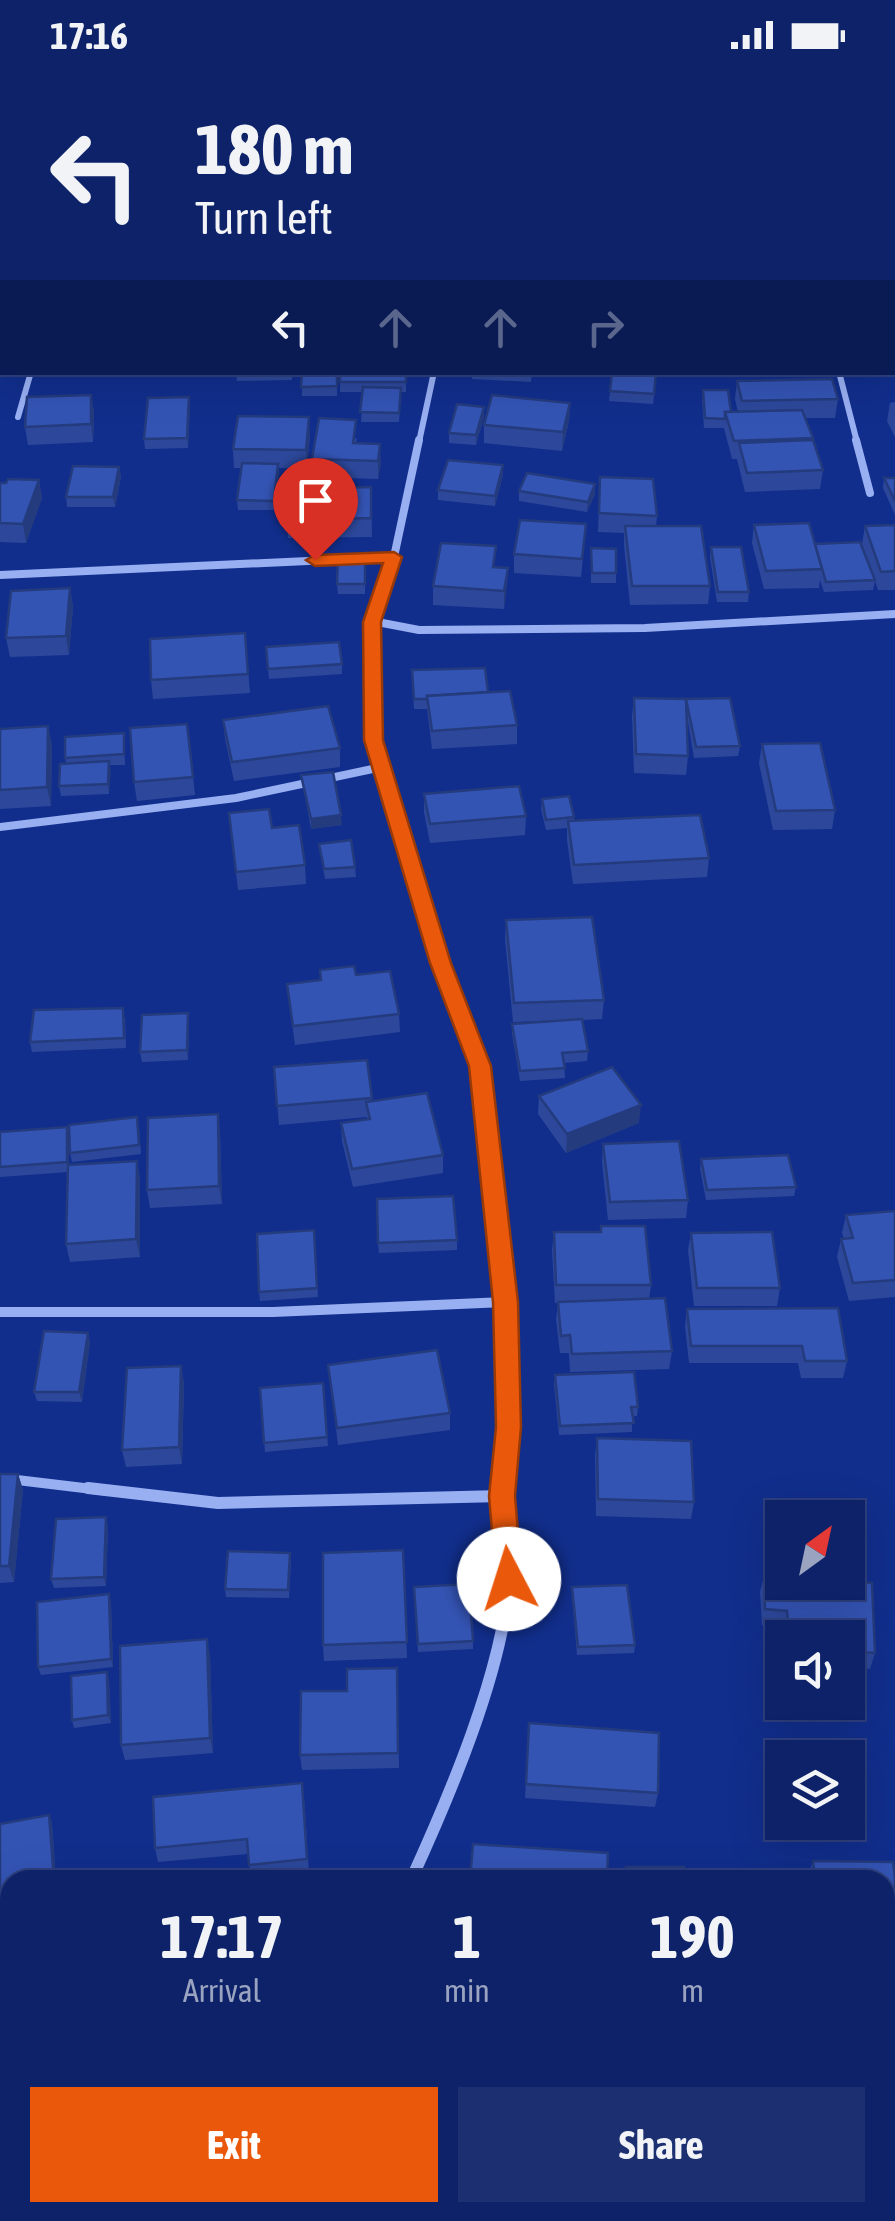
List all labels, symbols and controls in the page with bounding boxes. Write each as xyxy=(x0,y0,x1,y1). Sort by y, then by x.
text: 17:16 xyxy=(50,14,128,57)
text: 180 m xyxy=(195,109,354,189)
icon: left xyxy=(30,110,160,240)
text: Turn left xyxy=(195,192,333,244)
icon: left xyxy=(263,300,318,355)
icon: ahead xyxy=(368,300,423,355)
icon: ahead xyxy=(473,300,528,355)
icon: right xyxy=(578,300,633,355)
pin xyxy=(273,458,358,561)
icon: arrive xyxy=(288,473,343,528)
north arrow xyxy=(765,1500,865,1600)
map controls xyxy=(765,1500,865,1840)
position arrow xyxy=(457,1527,561,1631)
button: sound xyxy=(765,1620,865,1720)
button: layers xyxy=(765,1740,865,1840)
text: 17:17 xyxy=(160,1902,284,1971)
text: 1 xyxy=(453,1902,481,1971)
text: 190 xyxy=(650,1902,735,1971)
text: Arrival xyxy=(183,1972,261,2009)
text: min xyxy=(444,1972,490,2009)
text: m xyxy=(681,1972,704,2009)
button: Exit xyxy=(30,2087,438,2202)
button: Share xyxy=(458,2087,865,2202)

